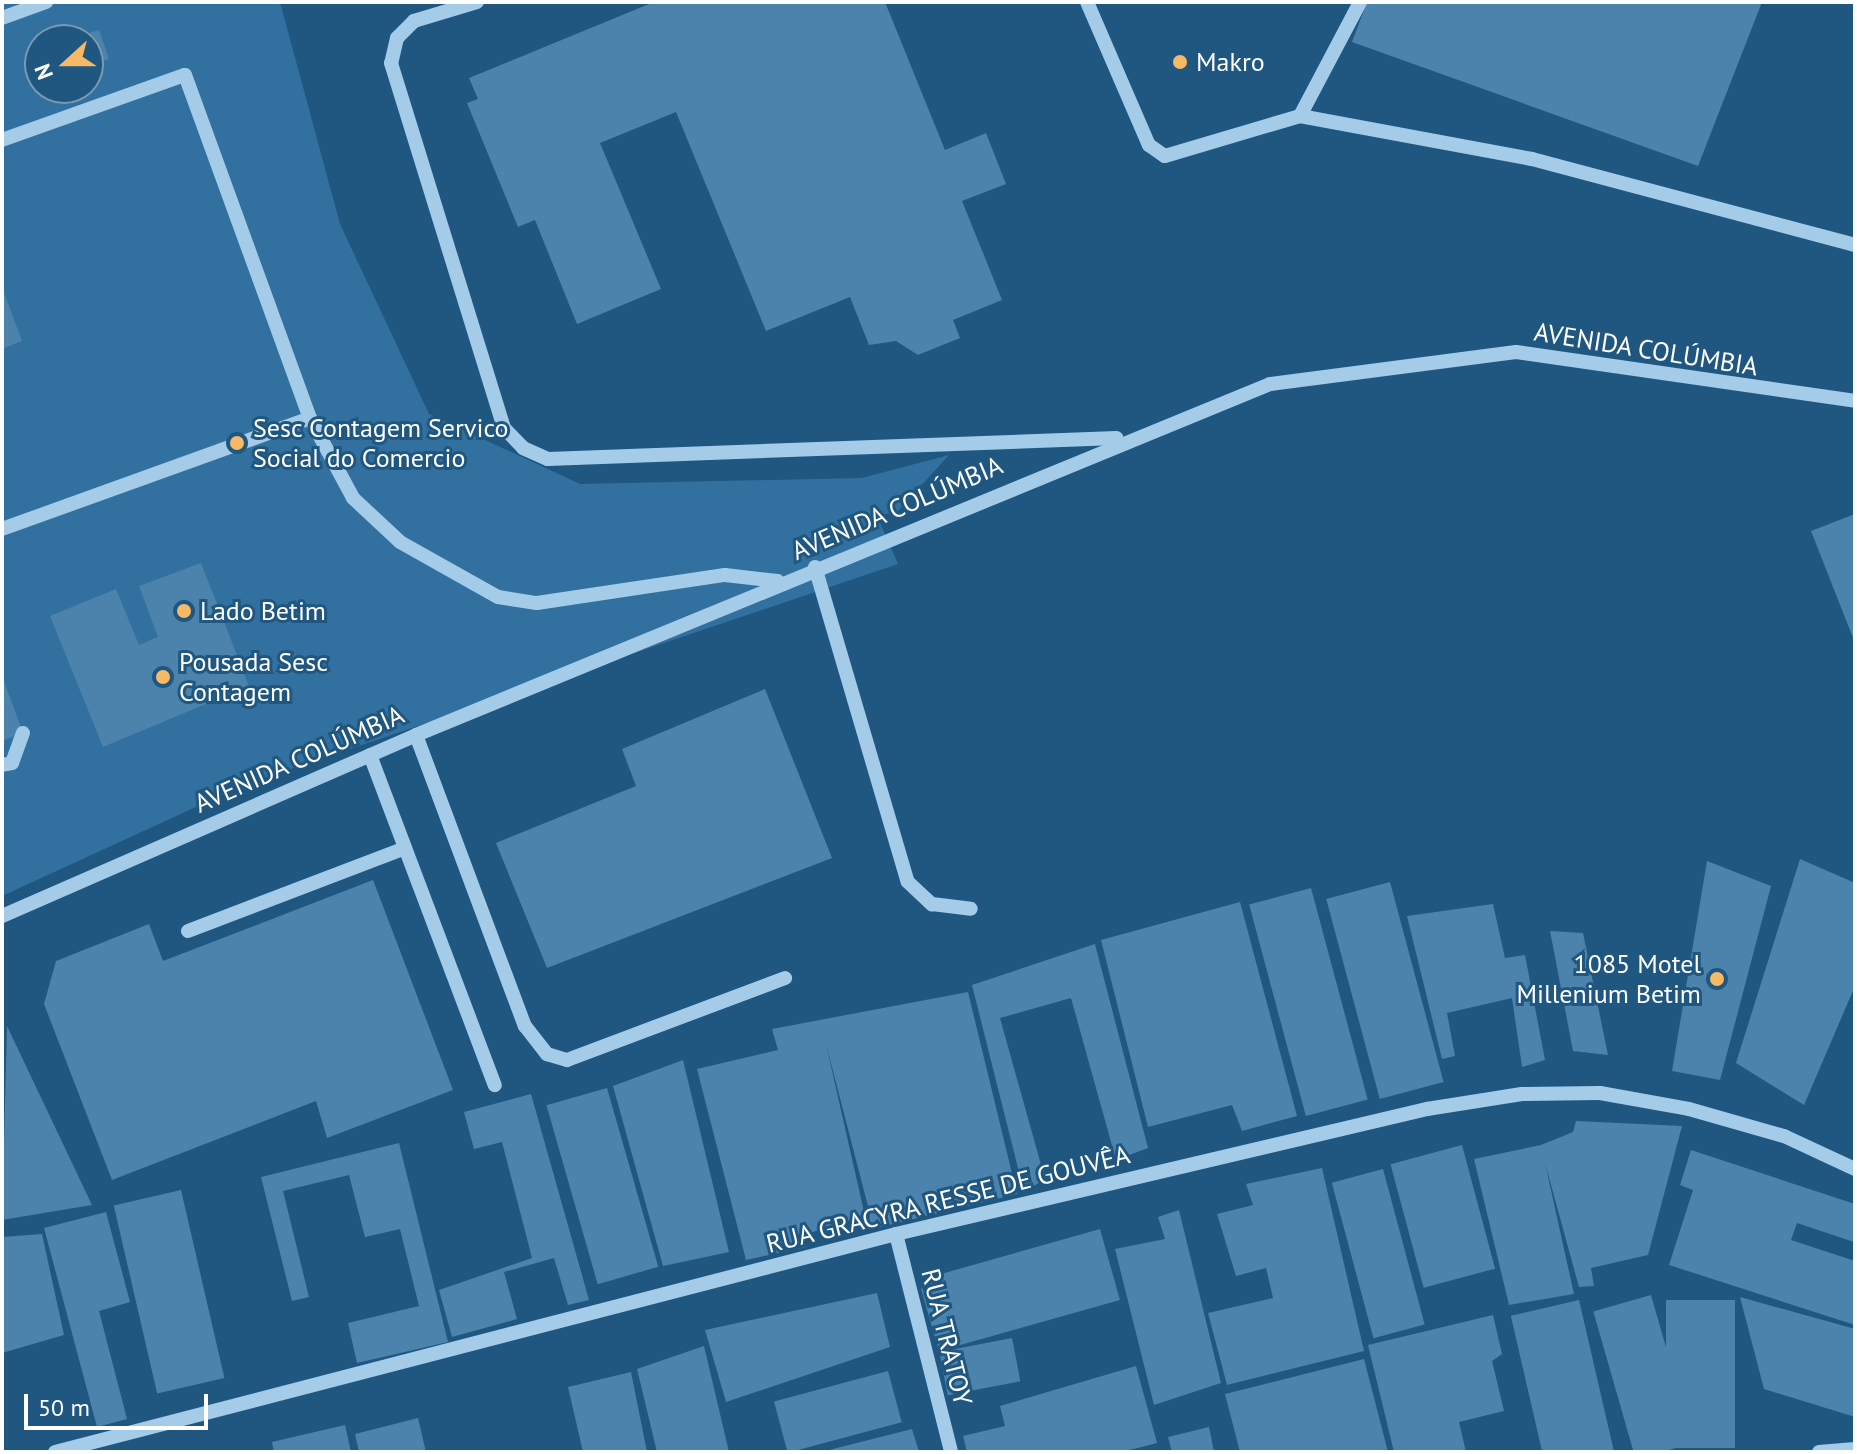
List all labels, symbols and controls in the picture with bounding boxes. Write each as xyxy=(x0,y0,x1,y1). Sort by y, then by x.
north arrow xyxy=(24,24,104,104)
place label: Makro xyxy=(1196,46,1265,78)
marker: Makro xyxy=(1171,53,1189,71)
text: N xyxy=(28,60,59,84)
street label: AVENIDA COLÚMBIA xyxy=(1531,316,1761,382)
place label: Sesc Contagem Servico Social do Comercio xyxy=(253,412,509,474)
marker: Sesc Contagem Servico Social do Comercio xyxy=(228,434,246,452)
street label: AVENIDA COLÚMBIA xyxy=(786,449,1008,567)
place label: Lado Betim xyxy=(200,595,326,627)
marker: Lado Betim xyxy=(175,602,193,620)
place label: Pousada Sesc Contagem xyxy=(179,646,328,708)
marker: Pousada Sesc Contagem xyxy=(154,668,172,686)
street label: AVENIDA COLÚMBIA xyxy=(189,699,409,819)
place label: 1085 Motel Millenium Betim xyxy=(1517,948,1701,1010)
marker: 1085 Motel Millenium Betim xyxy=(1708,970,1726,988)
street label: RUA GRACYRA RESSE DE GOUVÊA xyxy=(762,1138,1134,1260)
street label: RUA TRATOY xyxy=(915,1264,979,1410)
scale bar xyxy=(28,1378,212,1428)
text: 50 m xyxy=(38,1392,90,1423)

